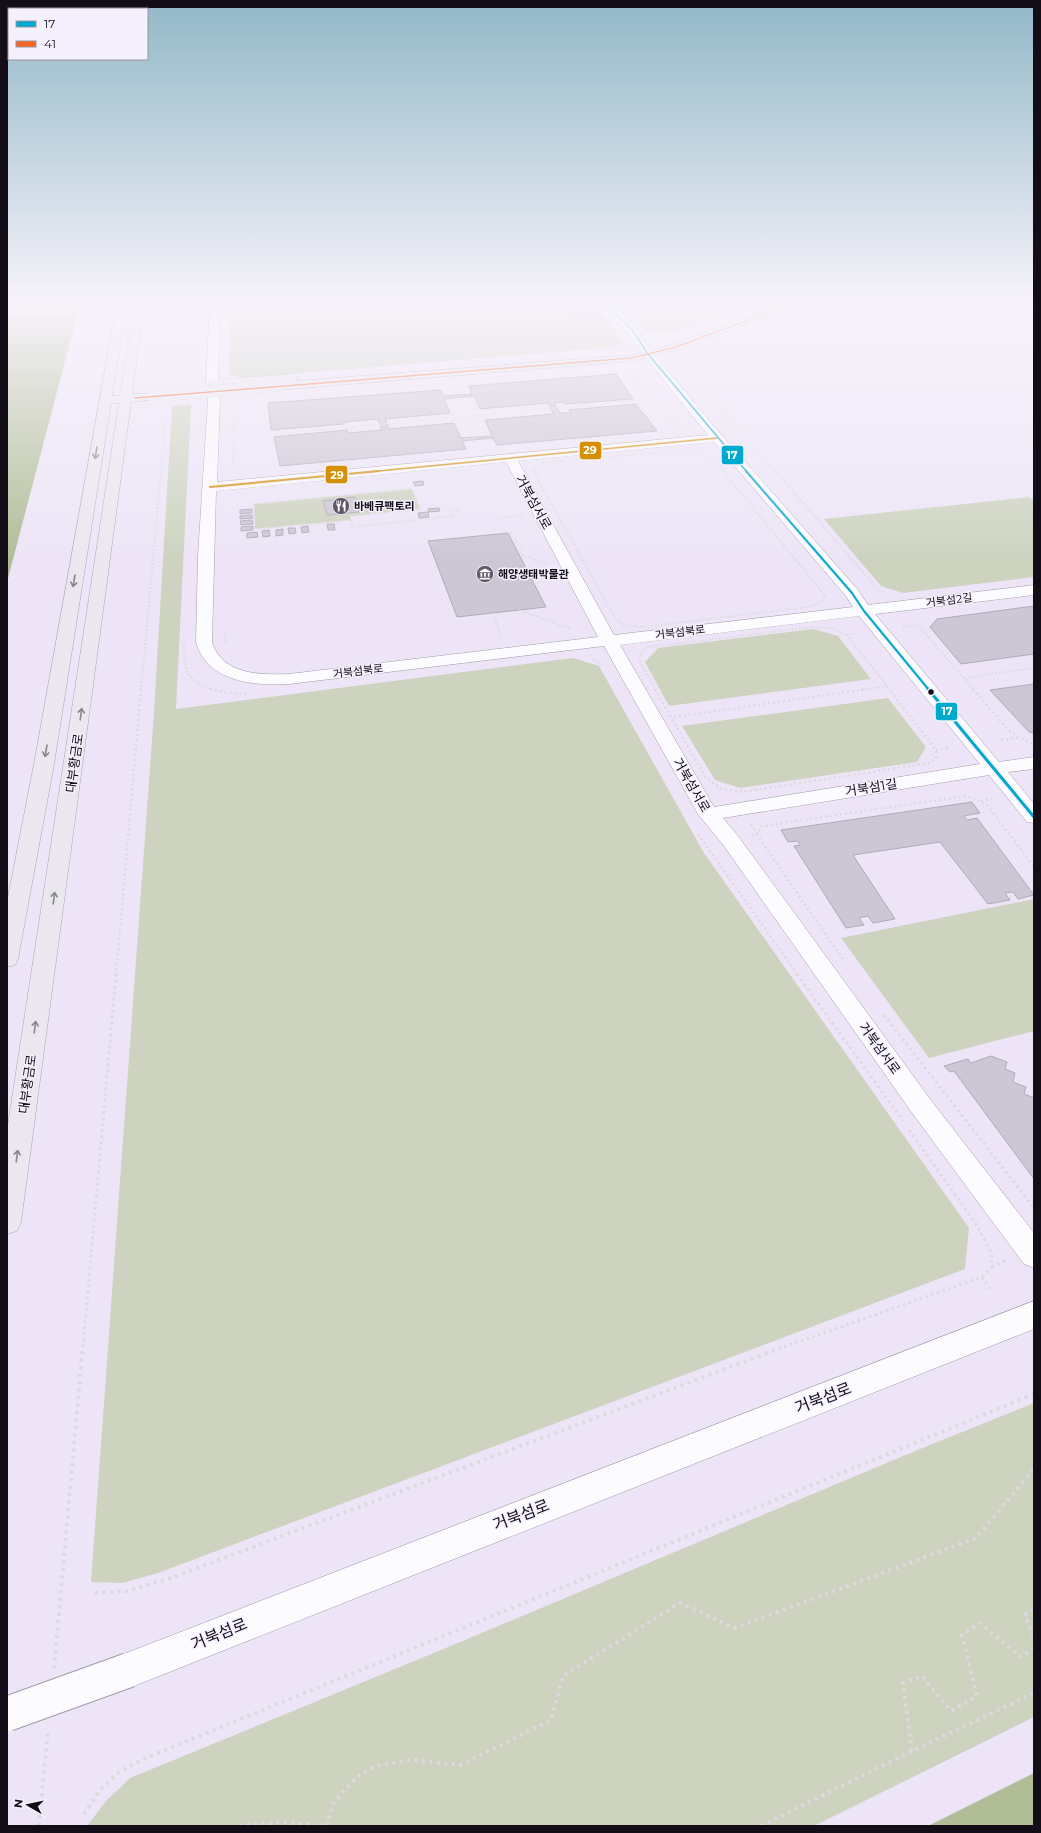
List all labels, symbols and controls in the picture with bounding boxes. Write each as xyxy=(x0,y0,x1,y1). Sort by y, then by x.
legend xyxy=(8,8,148,60)
text: 17 xyxy=(44,16,55,31)
text: 41 xyxy=(44,36,56,51)
line badge: 29 xyxy=(579,441,602,460)
text: 29 xyxy=(583,443,597,457)
line badge: 17 xyxy=(721,445,744,465)
one-way arrow xyxy=(91,446,99,459)
text: 17 xyxy=(726,448,738,462)
line badge: 29 xyxy=(325,465,348,484)
text: 29 xyxy=(330,468,344,482)
street label: 거북섬서로 xyxy=(513,472,556,532)
restaurant icon: 바베큐팩토리 xyxy=(331,496,351,516)
place label: 바베큐팩토리 xyxy=(354,499,415,513)
museum icon: 해양생태박물관 xyxy=(475,564,495,584)
place label: 해양생태박물관 xyxy=(498,567,569,581)
one-way arrow xyxy=(70,574,78,587)
street label: 거북섬2길 xyxy=(925,590,973,610)
street label: 거북섬북로 xyxy=(654,622,706,642)
street label: 거북섬북로 xyxy=(332,661,384,681)
unlabelled marker xyxy=(926,687,936,697)
line badge: 17 xyxy=(935,702,958,721)
text: 17 xyxy=(941,704,953,718)
one-way arrow xyxy=(77,708,85,721)
street label: 대부황금로 xyxy=(62,732,86,794)
one-way arrow xyxy=(42,744,50,757)
street label: 거북섬서로 xyxy=(670,755,714,815)
street label: 거북섬1길 xyxy=(844,775,898,799)
one-way arrow xyxy=(50,892,58,905)
street label: 거북섬서로 xyxy=(856,1019,904,1077)
one-way arrow xyxy=(32,1021,40,1034)
street label: 대부황금로 xyxy=(15,1053,39,1115)
one-way arrow xyxy=(13,1149,21,1162)
street label: 거북섬로 xyxy=(792,1378,854,1417)
street label: 거북섬로 xyxy=(490,1495,552,1534)
street label: 거북섬로 xyxy=(188,1614,250,1654)
north arrow xyxy=(8,1785,48,1825)
text: N xyxy=(11,1798,26,1809)

